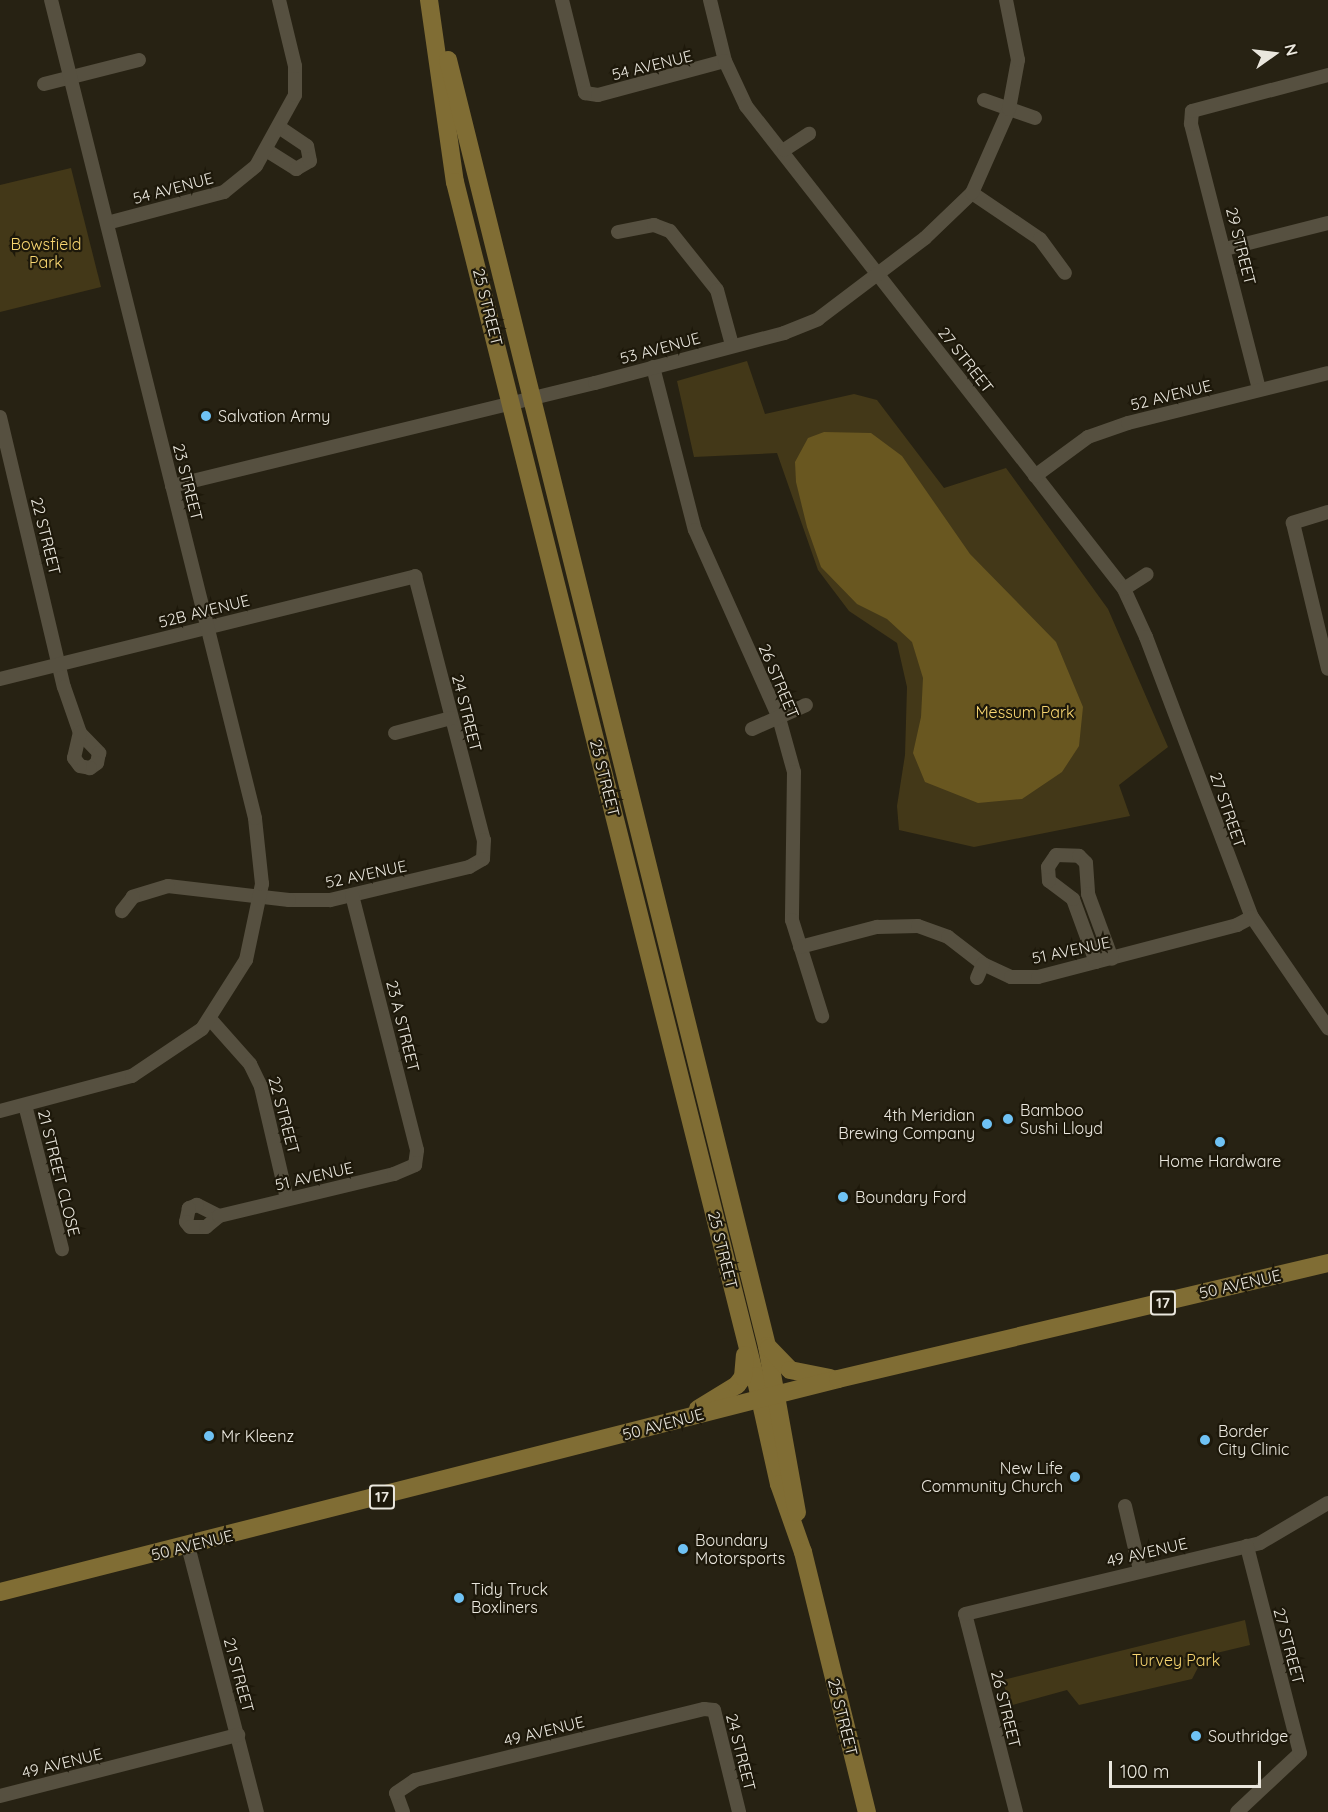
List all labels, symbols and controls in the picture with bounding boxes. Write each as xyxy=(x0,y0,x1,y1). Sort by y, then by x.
north arrow xyxy=(1244,24,1304,84)
text: N xyxy=(1280,42,1303,58)
street label: 54 AVENUE xyxy=(610,46,694,84)
street label: 54 AVENUE xyxy=(131,168,215,208)
street label: 29 STREET xyxy=(1222,205,1260,287)
park label: Bowsfield Park xyxy=(11,234,81,272)
street label: 25 STREET xyxy=(469,266,507,348)
street label: 27 STREET xyxy=(934,323,998,397)
street label: 53 AVENUE xyxy=(618,328,702,368)
street label: 52 AVENUE xyxy=(1129,376,1213,414)
place label: Salvation Army xyxy=(218,406,330,426)
marker: Salvation Army xyxy=(199,409,213,423)
street label: 23 STREET xyxy=(169,441,207,523)
street label: 22 STREET xyxy=(27,495,65,577)
street label: 52B AVENUE xyxy=(157,590,251,632)
street label: 26 STREET xyxy=(755,641,803,721)
street label: 24 STREET xyxy=(448,673,486,753)
park label: Messum Park xyxy=(975,702,1075,722)
street label: 25 STREET xyxy=(586,737,624,819)
street label: 27 STREET xyxy=(1206,770,1250,850)
street label: 52 AVENUE xyxy=(324,856,408,892)
street label: 51 AVENUE xyxy=(1030,932,1112,968)
street label: 23 A STREET xyxy=(382,978,424,1074)
street label: 22 STREET xyxy=(264,1074,304,1156)
place label: Bamboo Sushi Lloyd xyxy=(1020,1100,1103,1138)
place label: 4th Meridian Brewing Company xyxy=(838,1105,975,1143)
street label: 21 STREET CLOSE xyxy=(34,1108,84,1238)
marker: Bamboo Sushi Lloyd xyxy=(1001,1112,1015,1126)
marker: 4th Meridian Brewing Company xyxy=(980,1117,994,1131)
marker: Home Hardware xyxy=(1213,1135,1227,1149)
place label: Home Hardware xyxy=(1159,1151,1281,1171)
street label: 51 AVENUE xyxy=(273,1158,355,1194)
place label: Boundary Ford xyxy=(855,1187,966,1207)
marker: Boundary Ford xyxy=(836,1190,850,1204)
street label: 25 STREET xyxy=(704,1209,742,1291)
street label: 50 AVENUE xyxy=(1197,1265,1283,1303)
road number: 17 xyxy=(1150,1291,1176,1315)
street label: 50 AVENUE xyxy=(620,1404,706,1444)
place label: Border City Clinic xyxy=(1218,1421,1289,1459)
place label: Mr Kleenz xyxy=(221,1426,294,1446)
marker: Mr Kleenz xyxy=(202,1429,216,1443)
marker: Border City Clinic xyxy=(1196,1431,1214,1449)
place label: New Life Community Church xyxy=(921,1458,1063,1496)
marker: New Life Community Church xyxy=(1068,1470,1082,1484)
road number: 17 xyxy=(368,1485,395,1509)
street label: 50 AVENUE xyxy=(149,1526,235,1564)
place label: Boundary Motorsports xyxy=(695,1530,785,1568)
street label: 49 AVENUE xyxy=(1105,1533,1189,1571)
marker: Boundary Motorsports xyxy=(676,1542,690,1556)
place label: Tidy Truck Boxliners xyxy=(471,1579,548,1617)
marker: Tidy Truck Boxliners xyxy=(452,1591,466,1605)
street label: 27 STREET xyxy=(1270,1606,1308,1686)
street label: 21 STREET xyxy=(220,1636,258,1714)
park label: Turvey Park xyxy=(1132,1650,1220,1670)
street label: 26 STREET xyxy=(987,1668,1025,1750)
street label: 25 STREET xyxy=(824,1676,862,1758)
street label: 49 AVENUE xyxy=(502,1712,586,1750)
street label: 24 STREET xyxy=(722,1712,760,1792)
place label: Southridge xyxy=(1208,1726,1288,1746)
marker: Southridge xyxy=(1189,1729,1203,1743)
street label: 49 AVENUE xyxy=(20,1744,104,1782)
scale bar xyxy=(1112,1749,1264,1787)
text: 100 m xyxy=(1120,1760,1169,1783)

